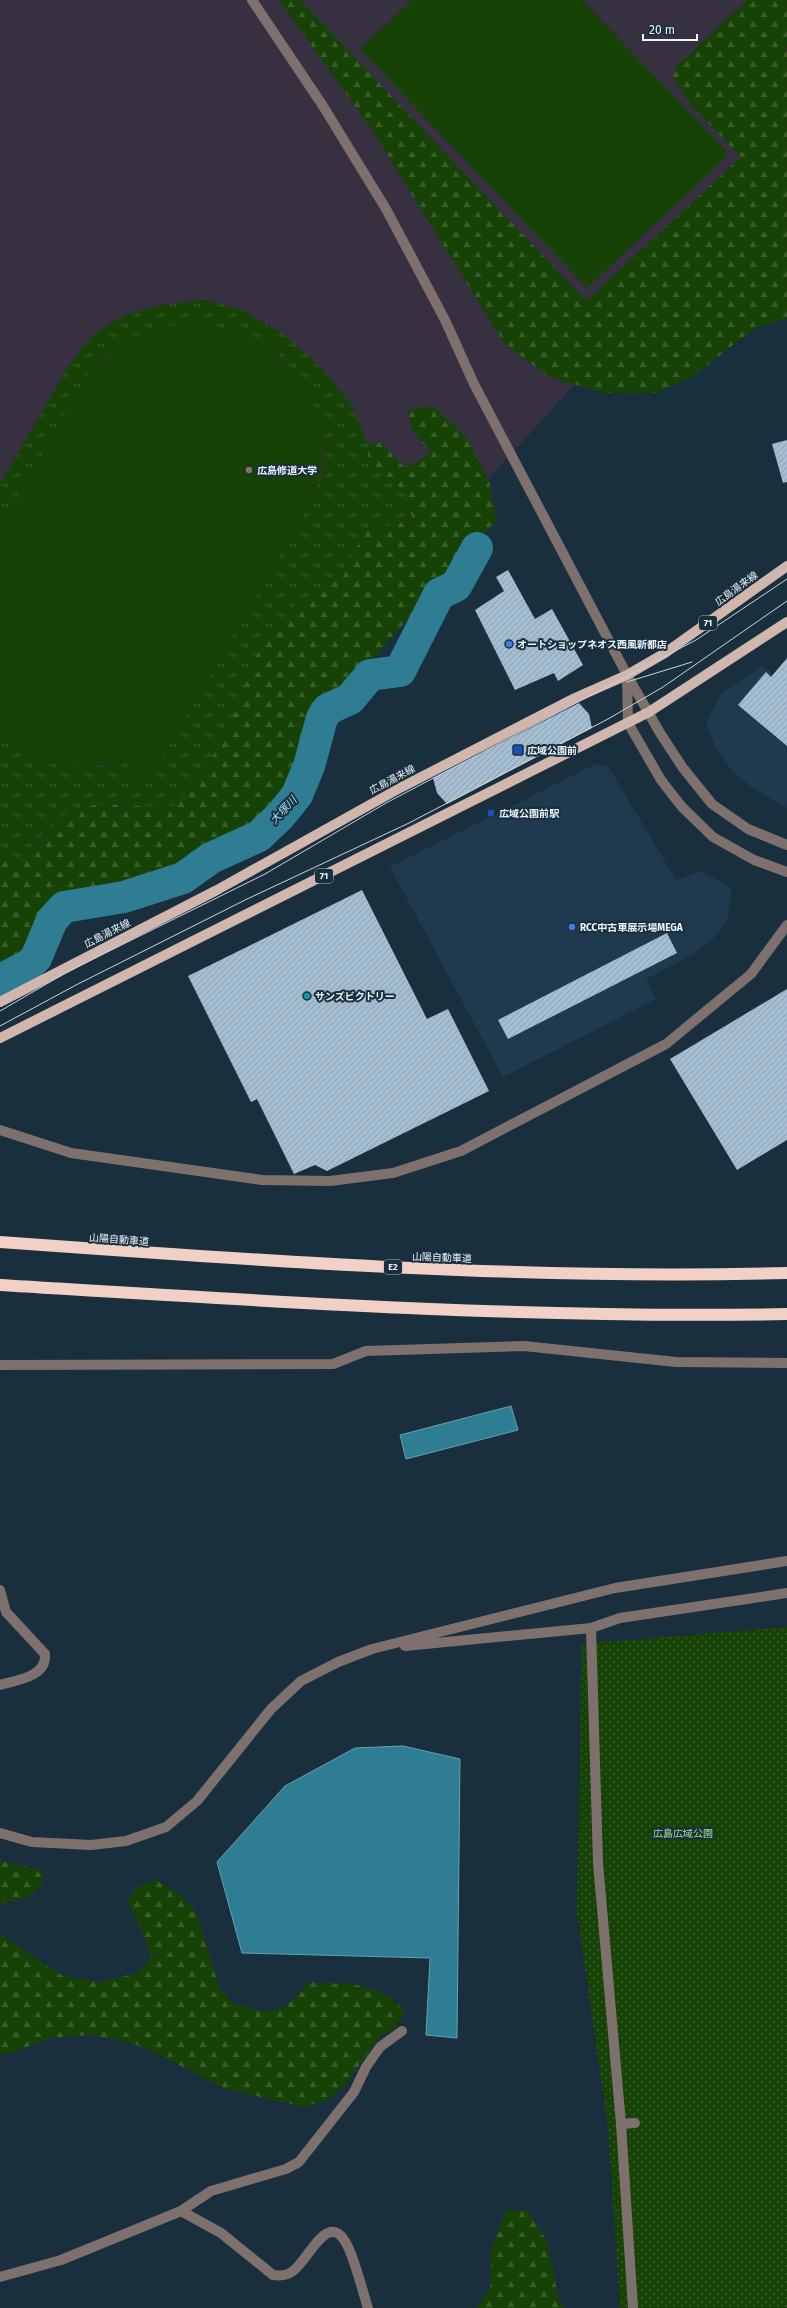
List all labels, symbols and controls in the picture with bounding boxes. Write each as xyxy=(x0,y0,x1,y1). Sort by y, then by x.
scale bar xyxy=(643,16,697,42)
text: 20 m xyxy=(649,23,675,37)
marker: 広島修道大学 xyxy=(244,465,254,475)
place label: 広島修道大学 xyxy=(257,465,317,477)
street label: 広島湯来線 xyxy=(713,569,760,608)
road number: 71 xyxy=(699,616,717,630)
marker: オートショップネオス西風新都店 xyxy=(504,639,514,649)
place label: オートショップネオス西風新都店 xyxy=(517,639,667,651)
marker: 広域公園前 xyxy=(512,744,524,756)
place label: 広域公園前 xyxy=(527,745,577,757)
street label: 広島湯来線 xyxy=(368,763,417,797)
water label: 大塚川 xyxy=(267,793,300,827)
marker: 広域公園前駅 xyxy=(486,808,496,818)
place label: 広域公園前駅 xyxy=(499,808,560,820)
road number: 71 xyxy=(315,869,333,883)
street label: 広島湯来線 xyxy=(82,917,132,951)
marker: RCC中古車展示場MEGA xyxy=(567,922,577,932)
place label: RCC中古車展示場MEGA xyxy=(580,922,684,934)
marker: サンズビクトリー xyxy=(302,991,312,1001)
place label: サンズビクトリー xyxy=(315,991,395,1003)
street label: 山陽自動車道 xyxy=(89,1232,149,1248)
street label: 山陽自動車道 xyxy=(412,1251,472,1265)
road number: E2 xyxy=(384,1260,402,1274)
park label: 広島広域公園 xyxy=(653,1828,713,1840)

